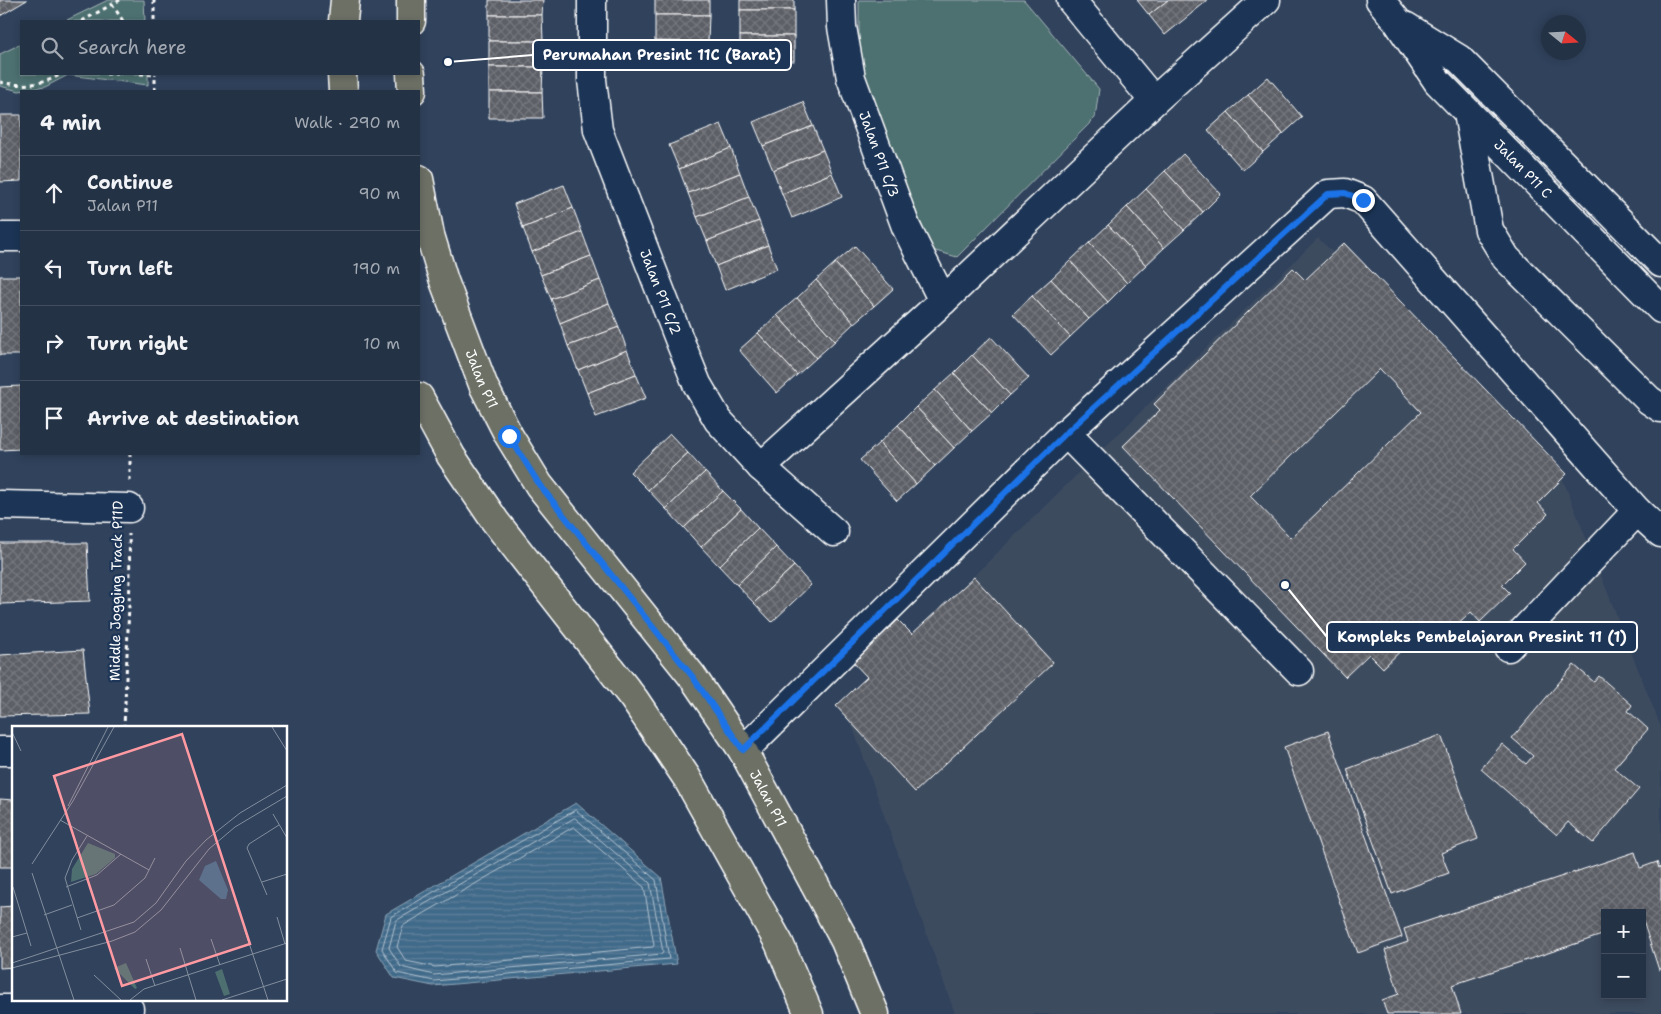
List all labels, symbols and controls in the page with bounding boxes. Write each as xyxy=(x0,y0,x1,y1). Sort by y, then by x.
north arrow xyxy=(1541,15,1586,60)
search box xyxy=(20,20,420,75)
icon: search xyxy=(38,34,66,62)
text: Search here xyxy=(78,35,187,60)
callout: Perumahan Presint 11C (Barat) xyxy=(533,40,791,70)
text: Perumahan Presint 11C (Barat) xyxy=(543,45,781,65)
text: 4 min xyxy=(40,109,101,137)
street label: Jalan P11 C/3 xyxy=(855,109,903,200)
text: Walk · 290 m xyxy=(294,112,400,133)
street label: Jalan P11 C xyxy=(1490,135,1556,202)
text: Continue xyxy=(87,170,173,195)
icon: ahead xyxy=(40,179,68,207)
text: 90 m xyxy=(359,183,400,204)
route end xyxy=(1352,189,1375,212)
text: Jalan P11 xyxy=(87,195,158,216)
street label: Jalan P11 C/2 xyxy=(636,247,685,337)
icon: left xyxy=(40,254,68,282)
text: Turn left xyxy=(87,256,173,281)
text: 190 m xyxy=(353,258,400,279)
icon: right xyxy=(40,329,68,357)
text: Turn right xyxy=(87,331,188,356)
text: 10 m xyxy=(363,333,400,354)
street label: Jalan P11 xyxy=(462,347,502,411)
icon: arrive xyxy=(40,404,68,432)
text: Arrive at destination xyxy=(87,406,299,431)
route start xyxy=(498,425,521,448)
street label: Middle Jogging Track P11D xyxy=(105,501,127,681)
callout: Kompleks Pembelajaran Presint 11 (1) xyxy=(1327,622,1637,652)
text: Kompleks Pembelajaran Presint 11 (1) xyxy=(1337,627,1627,647)
inset map xyxy=(12,726,288,1002)
street label: Jalan P11 xyxy=(746,767,791,830)
map controls xyxy=(1601,909,1646,999)
button: + xyxy=(1601,909,1646,954)
button: − xyxy=(1601,954,1646,999)

